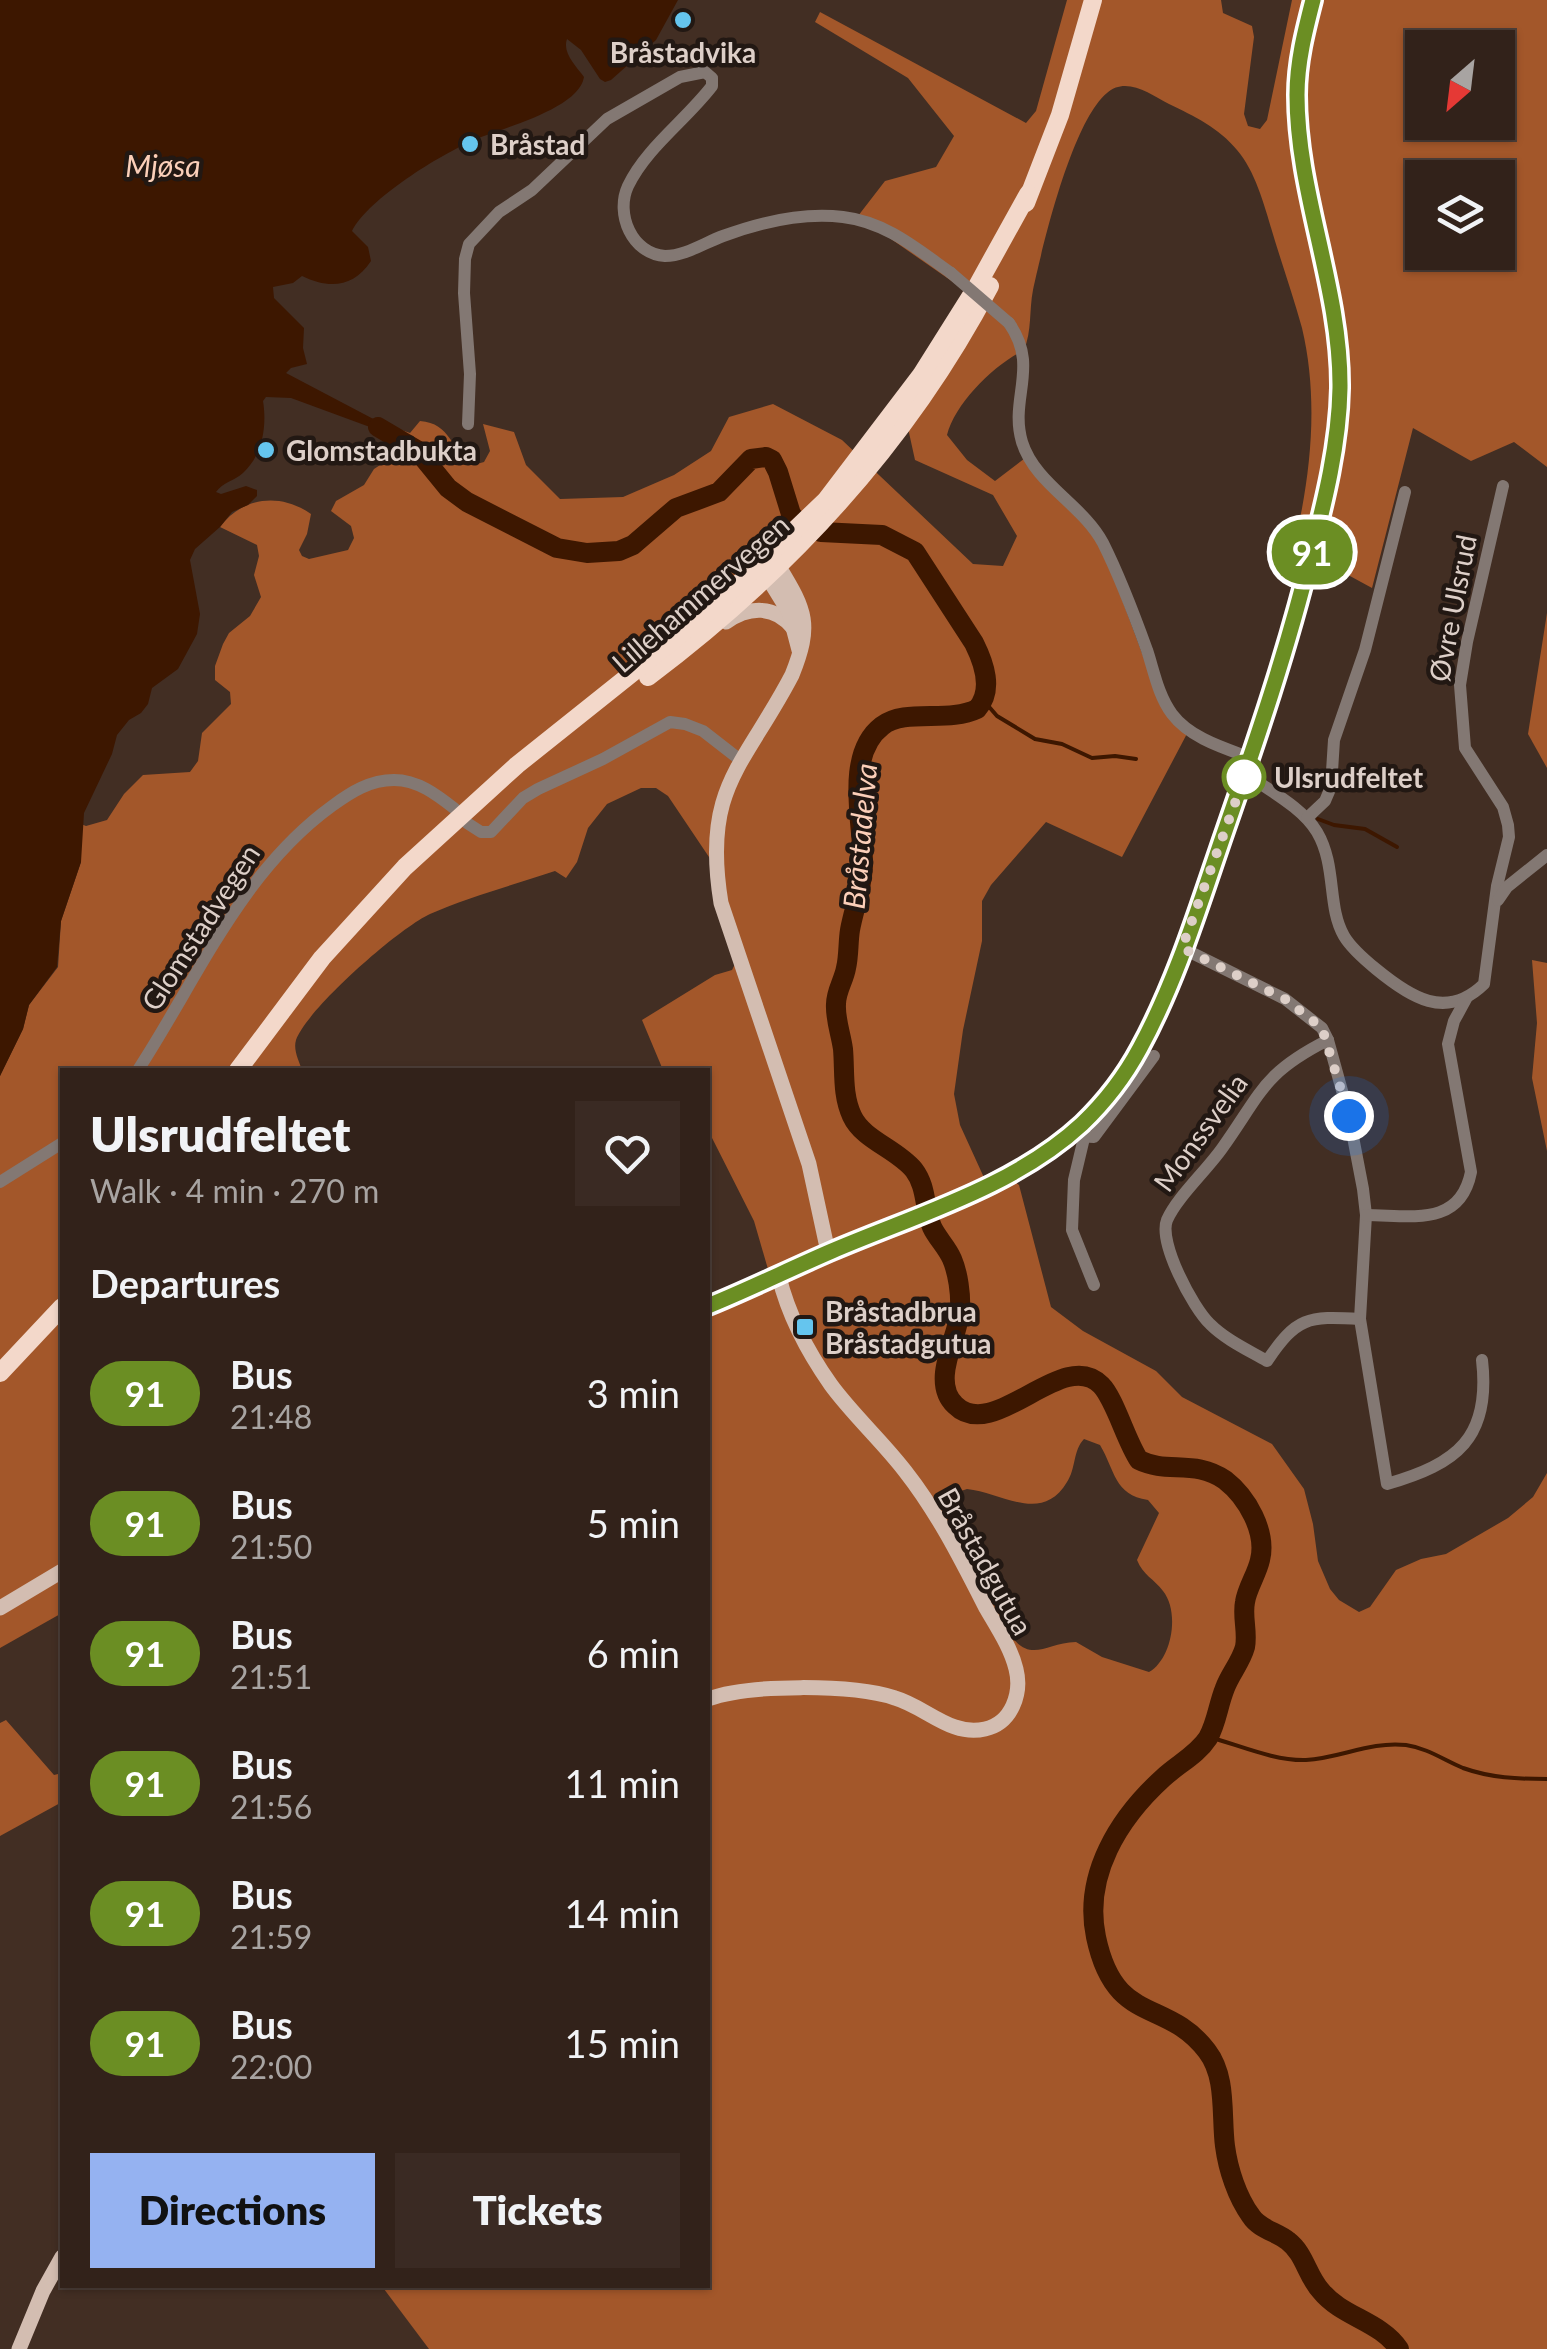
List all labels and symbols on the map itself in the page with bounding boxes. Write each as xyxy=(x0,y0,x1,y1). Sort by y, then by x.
marker: Bråstadvika xyxy=(672,9,694,31)
north arrow xyxy=(1405,30,1515,140)
place label: Bråstadvika xyxy=(610,35,756,69)
place label: Bråstad xyxy=(490,127,585,161)
marker: Bråstad xyxy=(459,133,481,155)
water label: Mjøsa xyxy=(125,147,201,183)
place label: Glomstadbukta xyxy=(286,433,477,467)
marker: Glomstadbukta xyxy=(255,439,277,461)
street label: Lillehammervegen xyxy=(605,507,795,679)
line badge: 91 xyxy=(1267,520,1357,584)
street label: Øvre Ulsrud xyxy=(1421,532,1483,684)
marker: Ulsrudfeltet xyxy=(1223,756,1265,798)
place label: Ulsrudfeltet xyxy=(1274,760,1424,794)
water label: Bråstadelva xyxy=(835,762,883,910)
street label: Glomstadvegen xyxy=(134,838,266,1016)
street label: Monssvelia xyxy=(1146,1067,1254,1197)
your location xyxy=(1324,1091,1374,1141)
place label: Bråstadbrua Bråstadgutua xyxy=(825,1294,991,1360)
marker: Bråstadbrua Bråstadgutua xyxy=(794,1316,816,1338)
street label: Bråstadgutua xyxy=(932,1481,1040,1641)

